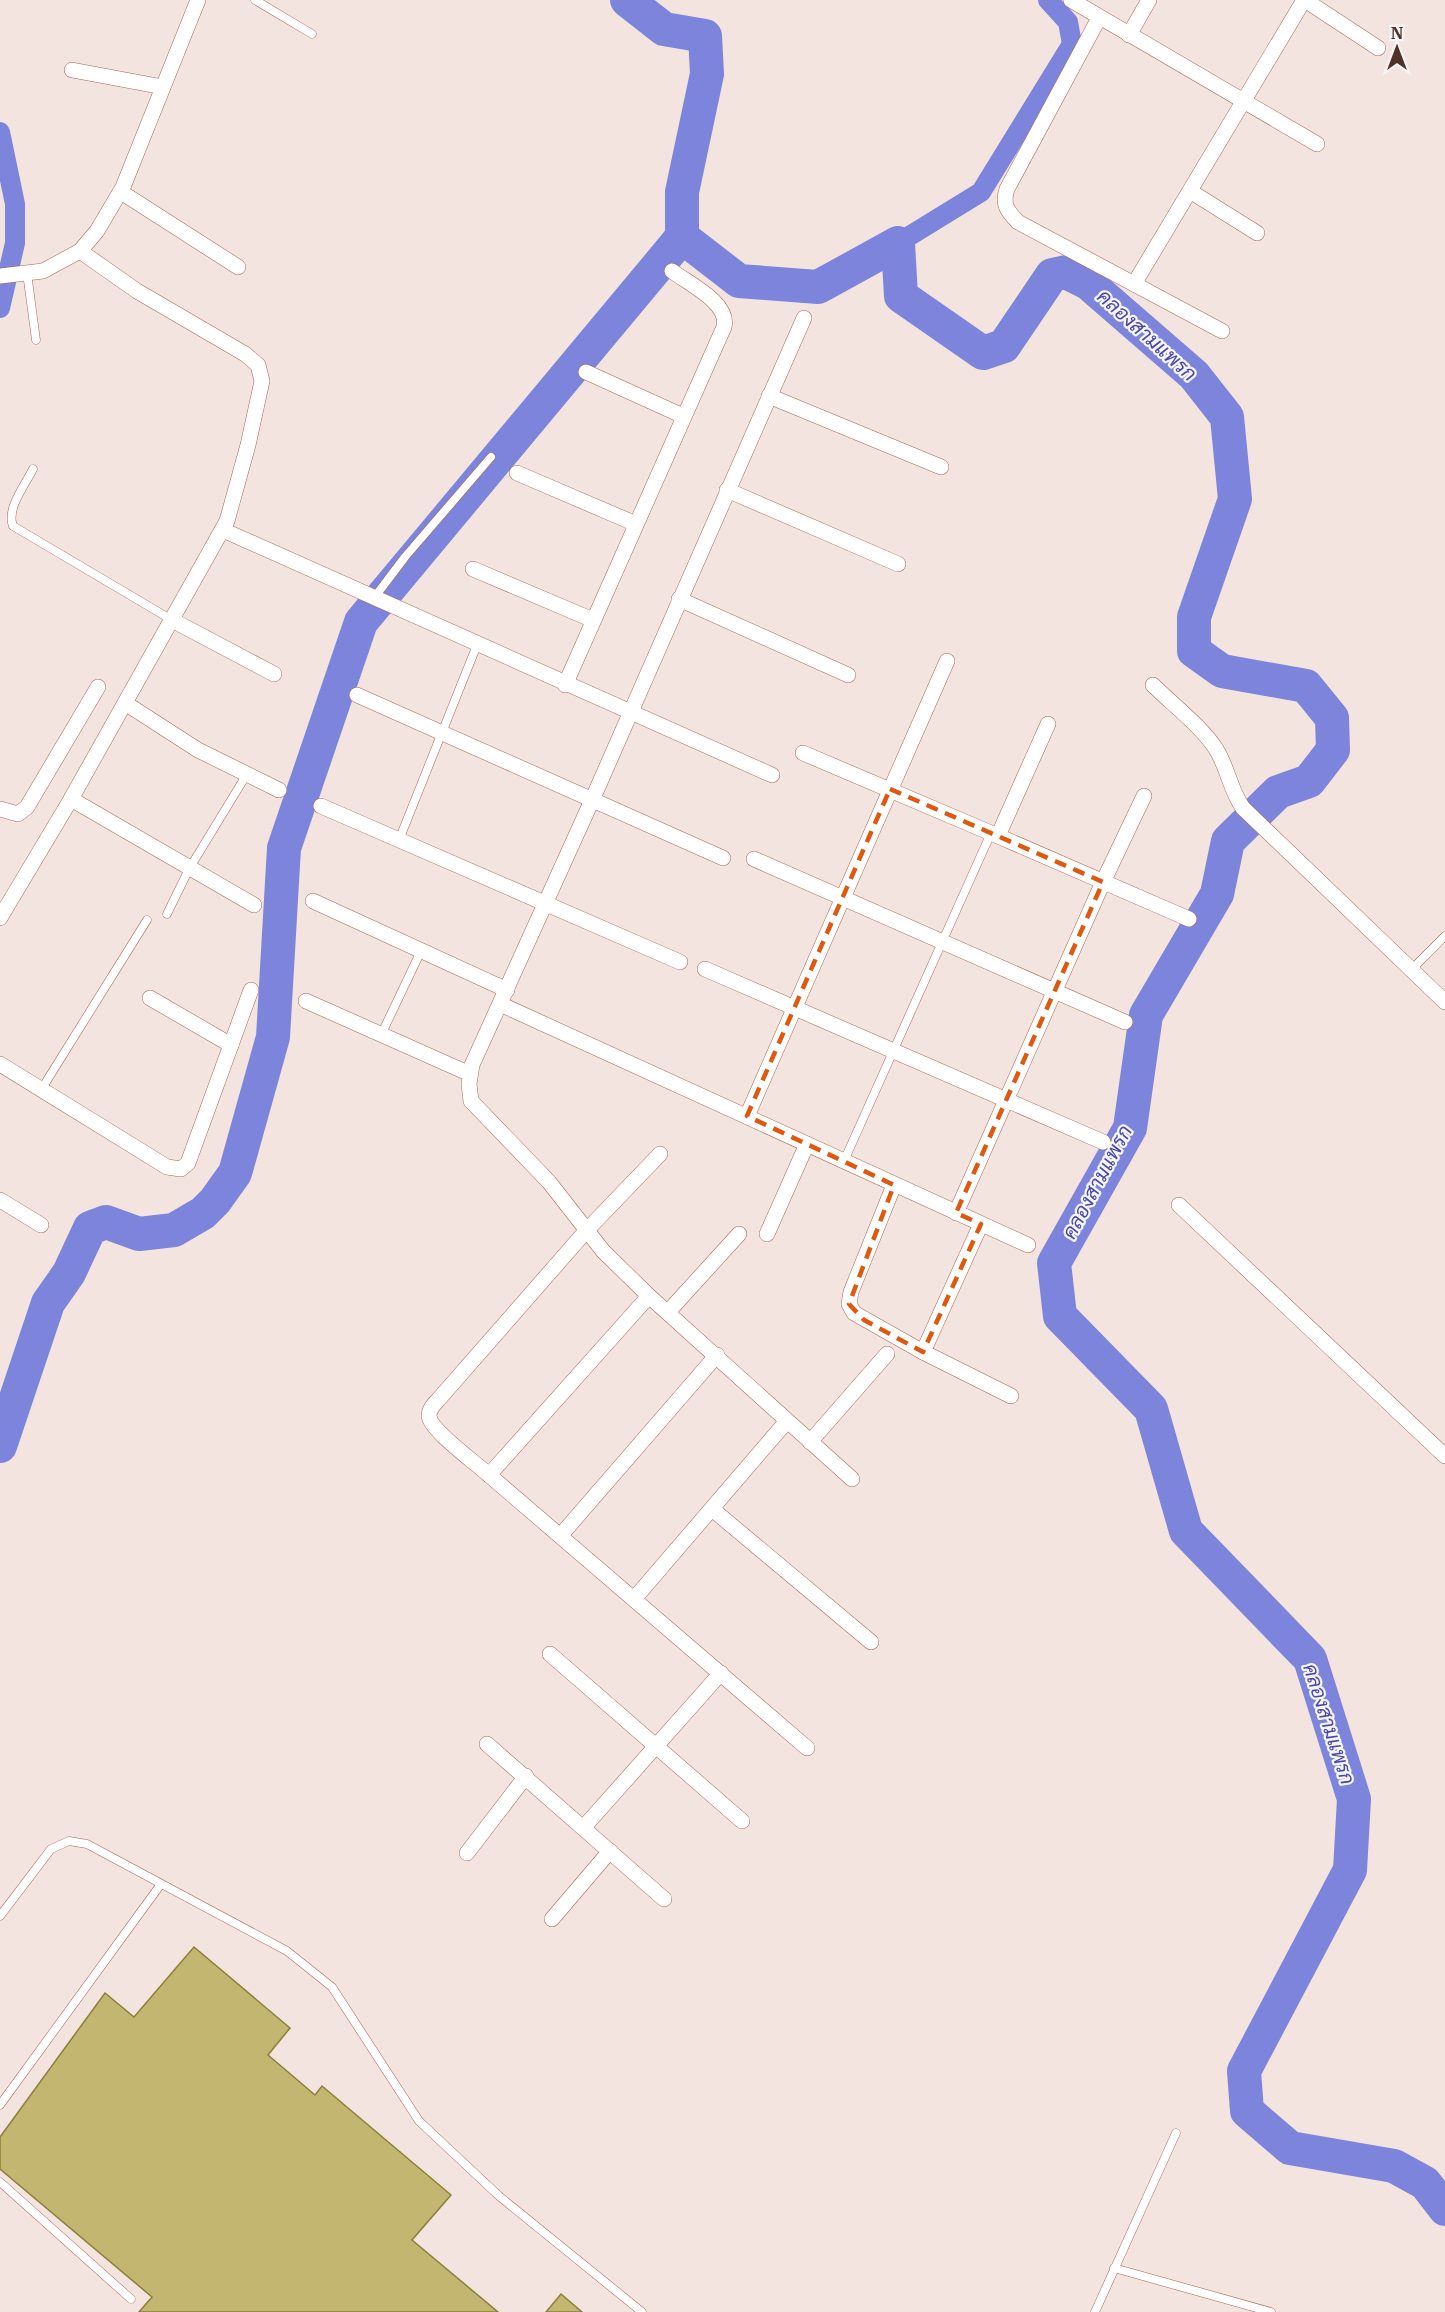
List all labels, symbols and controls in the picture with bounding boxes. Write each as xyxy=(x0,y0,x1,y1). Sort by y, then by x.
north arrow xyxy=(1367,18,1427,78)
text: N xyxy=(1391,23,1403,43)
water label: คลองสามแพรก xyxy=(1092,283,1203,387)
water label: คลองสามแพรก xyxy=(1055,1120,1138,1243)
water label: คลองสามแพรก xyxy=(1297,1660,1362,1788)

